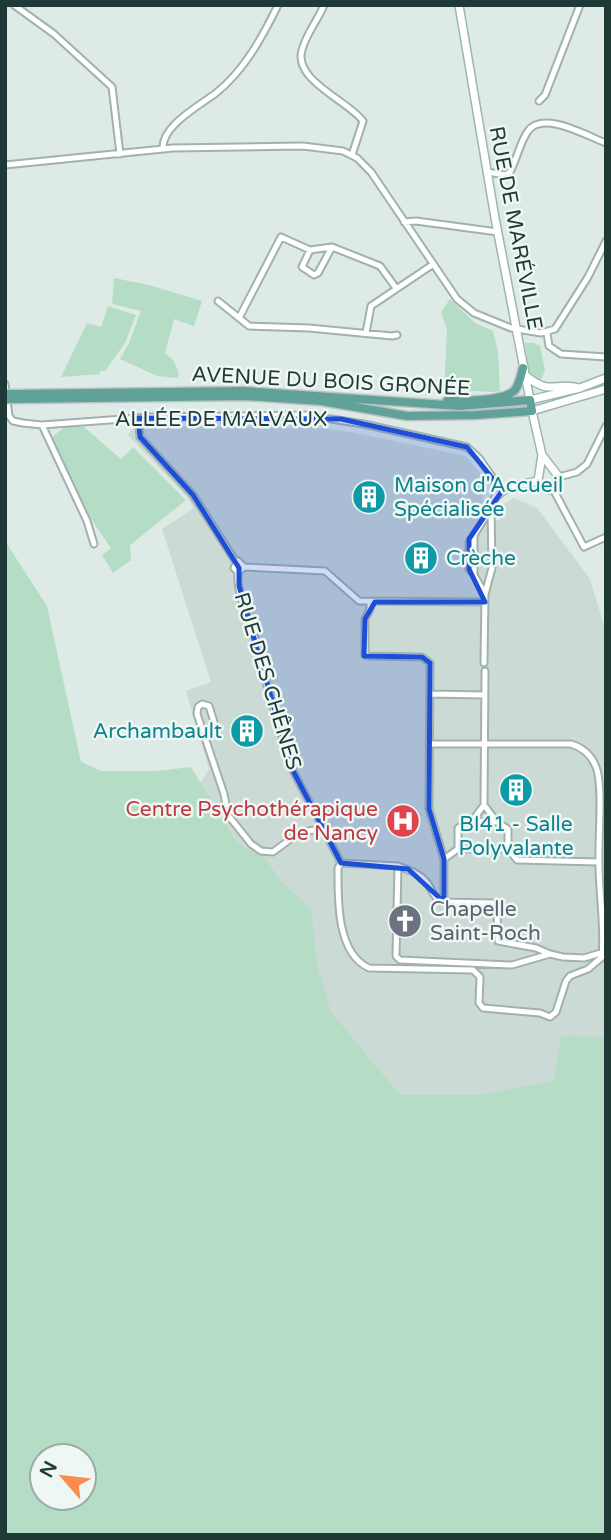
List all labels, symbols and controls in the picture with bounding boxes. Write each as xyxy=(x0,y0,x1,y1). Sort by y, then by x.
street label: RUE DE MARÉVILLE xyxy=(484,124,548,332)
street label: AVENUE DU BOIS GRONÉE xyxy=(191,362,471,401)
street label: ALLÉE DE MALVAUX xyxy=(115,407,327,432)
place label: Maison d'Accueil Spécialisée xyxy=(394,473,563,522)
building icon: Maison d'Accueil Spécialisée xyxy=(350,478,388,516)
building icon: Crèche xyxy=(402,539,440,577)
place label: Crèche xyxy=(446,546,516,571)
street label: RUE DES CHÊNES xyxy=(229,589,306,773)
building icon: Archambault xyxy=(228,712,266,750)
place label: Archambault xyxy=(93,719,222,744)
building icon: BI41 - Salle Polyvalante xyxy=(497,771,535,809)
place label: Centre Psychothérapique de Nancy xyxy=(126,797,378,846)
hospital icon: Centre Psychothérapique de Nancy xyxy=(384,802,422,840)
place label: BI41 - Salle Polyvalante xyxy=(458,812,574,861)
place label: Chapelle Saint-Roch xyxy=(430,897,541,946)
church icon: Chapelle Saint-Roch xyxy=(386,902,424,940)
north arrow xyxy=(28,1442,98,1512)
text: N xyxy=(36,1458,62,1481)

